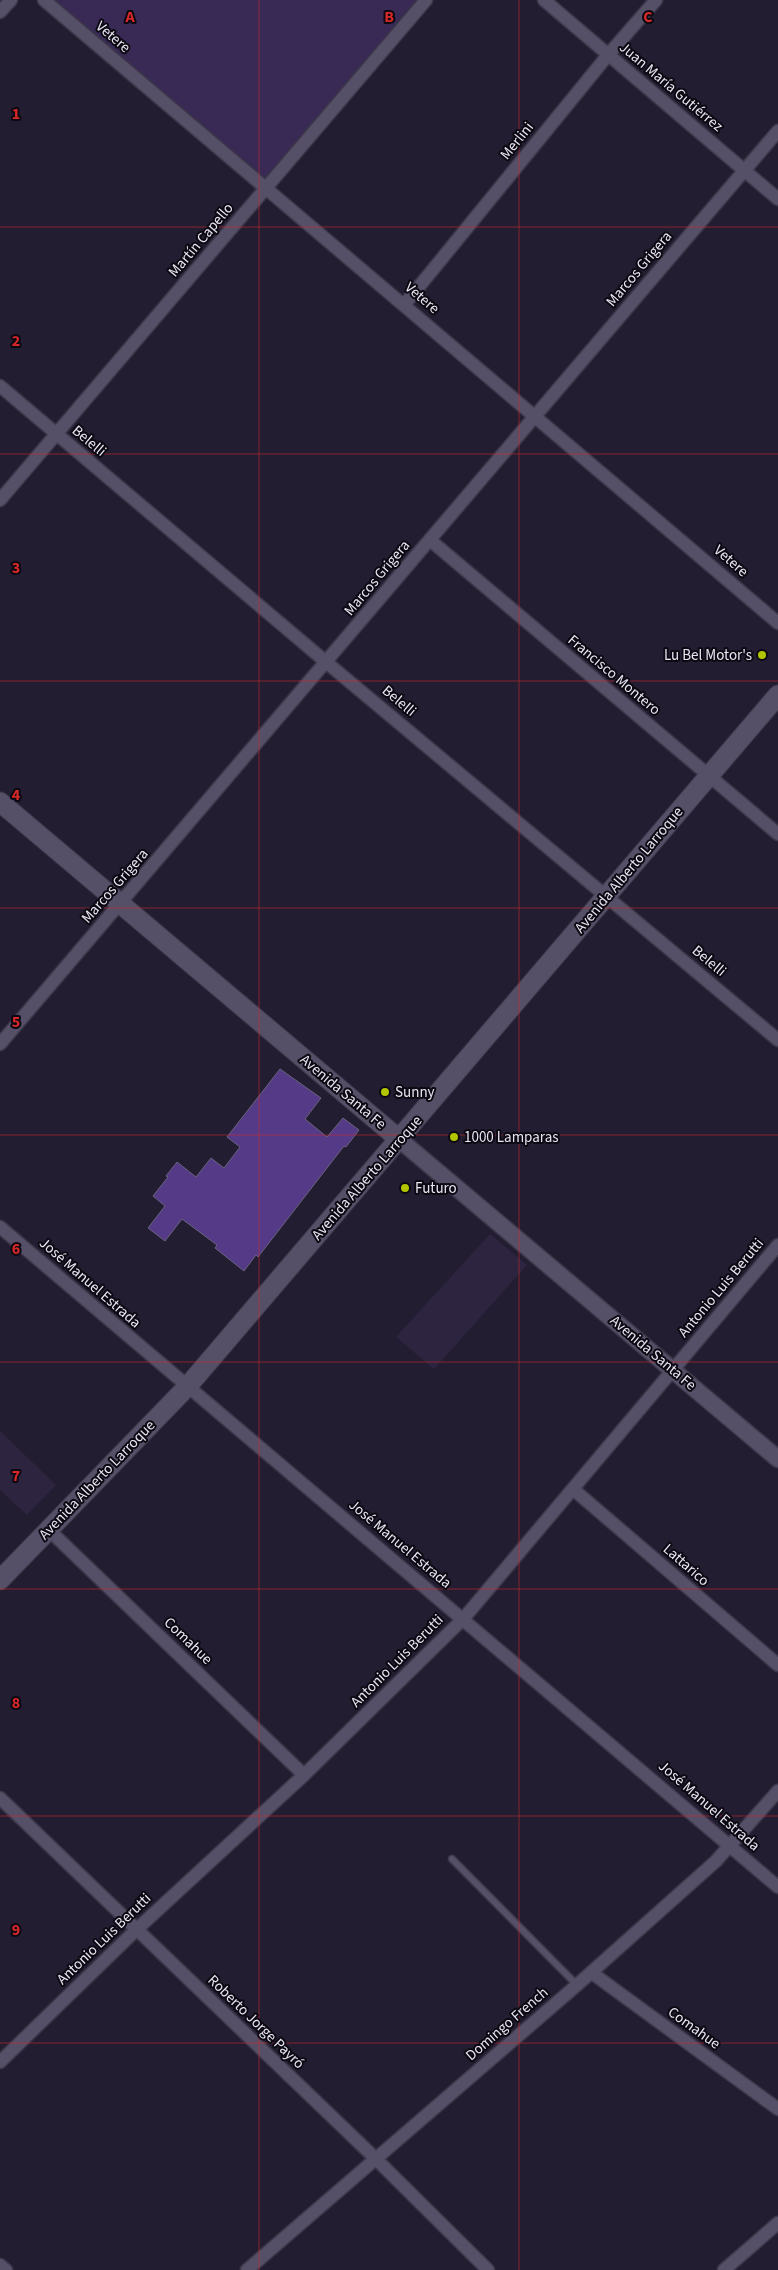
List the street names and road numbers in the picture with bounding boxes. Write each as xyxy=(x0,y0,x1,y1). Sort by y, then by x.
street label: Vetere xyxy=(91,16,135,58)
street label: Juan María Gutiérrez xyxy=(615,37,727,137)
street label: Merlini xyxy=(495,118,539,164)
street label: Martín Capello xyxy=(164,198,238,282)
street label: Marcos Grigera xyxy=(601,227,677,311)
street label: Vetere xyxy=(400,277,444,319)
street label: Belelli xyxy=(67,420,111,462)
street label: Marcos Grigera xyxy=(339,536,415,620)
street label: Vetere xyxy=(709,540,753,582)
street label: Francisco Montero xyxy=(563,630,665,720)
street label: Belelli xyxy=(377,680,421,722)
street label: Avenida Alberto Larroque xyxy=(570,802,688,938)
street label: Marcos Grigera xyxy=(77,844,153,928)
street label: Belelli xyxy=(687,940,731,982)
street label: Avenida Santa Fe xyxy=(295,1050,391,1134)
street label: Avenida Alberto Larroque xyxy=(307,1111,427,1245)
street label: José Manuel Estrada xyxy=(35,1233,145,1333)
street label: Antonio Luis Berutti xyxy=(673,1234,769,1342)
street label: Avenida Santa Fe xyxy=(605,1311,701,1395)
street label: Avenida Alberto Larroque xyxy=(34,1415,160,1545)
street label: José Manuel Estrada xyxy=(344,1495,456,1593)
street label: Lattarico xyxy=(658,1539,714,1591)
street label: Antonio Luis Berutti xyxy=(346,1610,448,1712)
street label: Comahue xyxy=(159,1612,217,1670)
street label: José Manuel Estrada xyxy=(654,1756,764,1856)
street label: Antonio Luis Berutti xyxy=(52,1888,156,1990)
street label: Roberto Jorge Payró xyxy=(203,1970,309,2074)
street label: Domingo French xyxy=(461,1982,553,2066)
street label: Comahue xyxy=(663,2002,725,2054)

